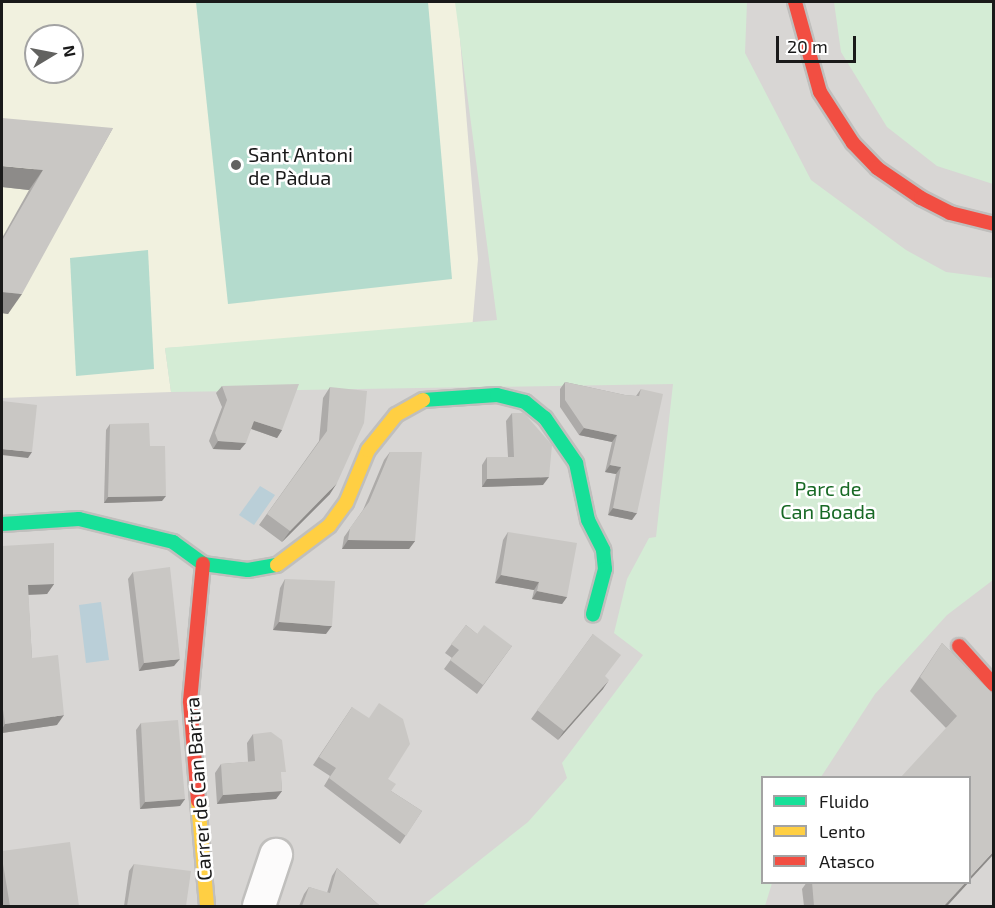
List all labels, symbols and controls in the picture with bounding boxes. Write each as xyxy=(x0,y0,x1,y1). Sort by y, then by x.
north arrow xyxy=(24,24,84,84)
scale bar xyxy=(779,24,858,62)
text: 20 m xyxy=(787,35,828,57)
text: N xyxy=(60,44,81,58)
place label: Sant Antoni de Pàdua xyxy=(248,142,354,189)
marker: Sant Antoni de Pàdua xyxy=(229,158,243,172)
park label: Parc de Can Boada xyxy=(780,476,876,523)
street label: Carrer de Can Bartra xyxy=(180,696,216,882)
legend xyxy=(761,776,971,884)
text: Fluido xyxy=(819,790,869,812)
text: Lento xyxy=(819,820,865,842)
text: Atasco xyxy=(819,850,875,872)

